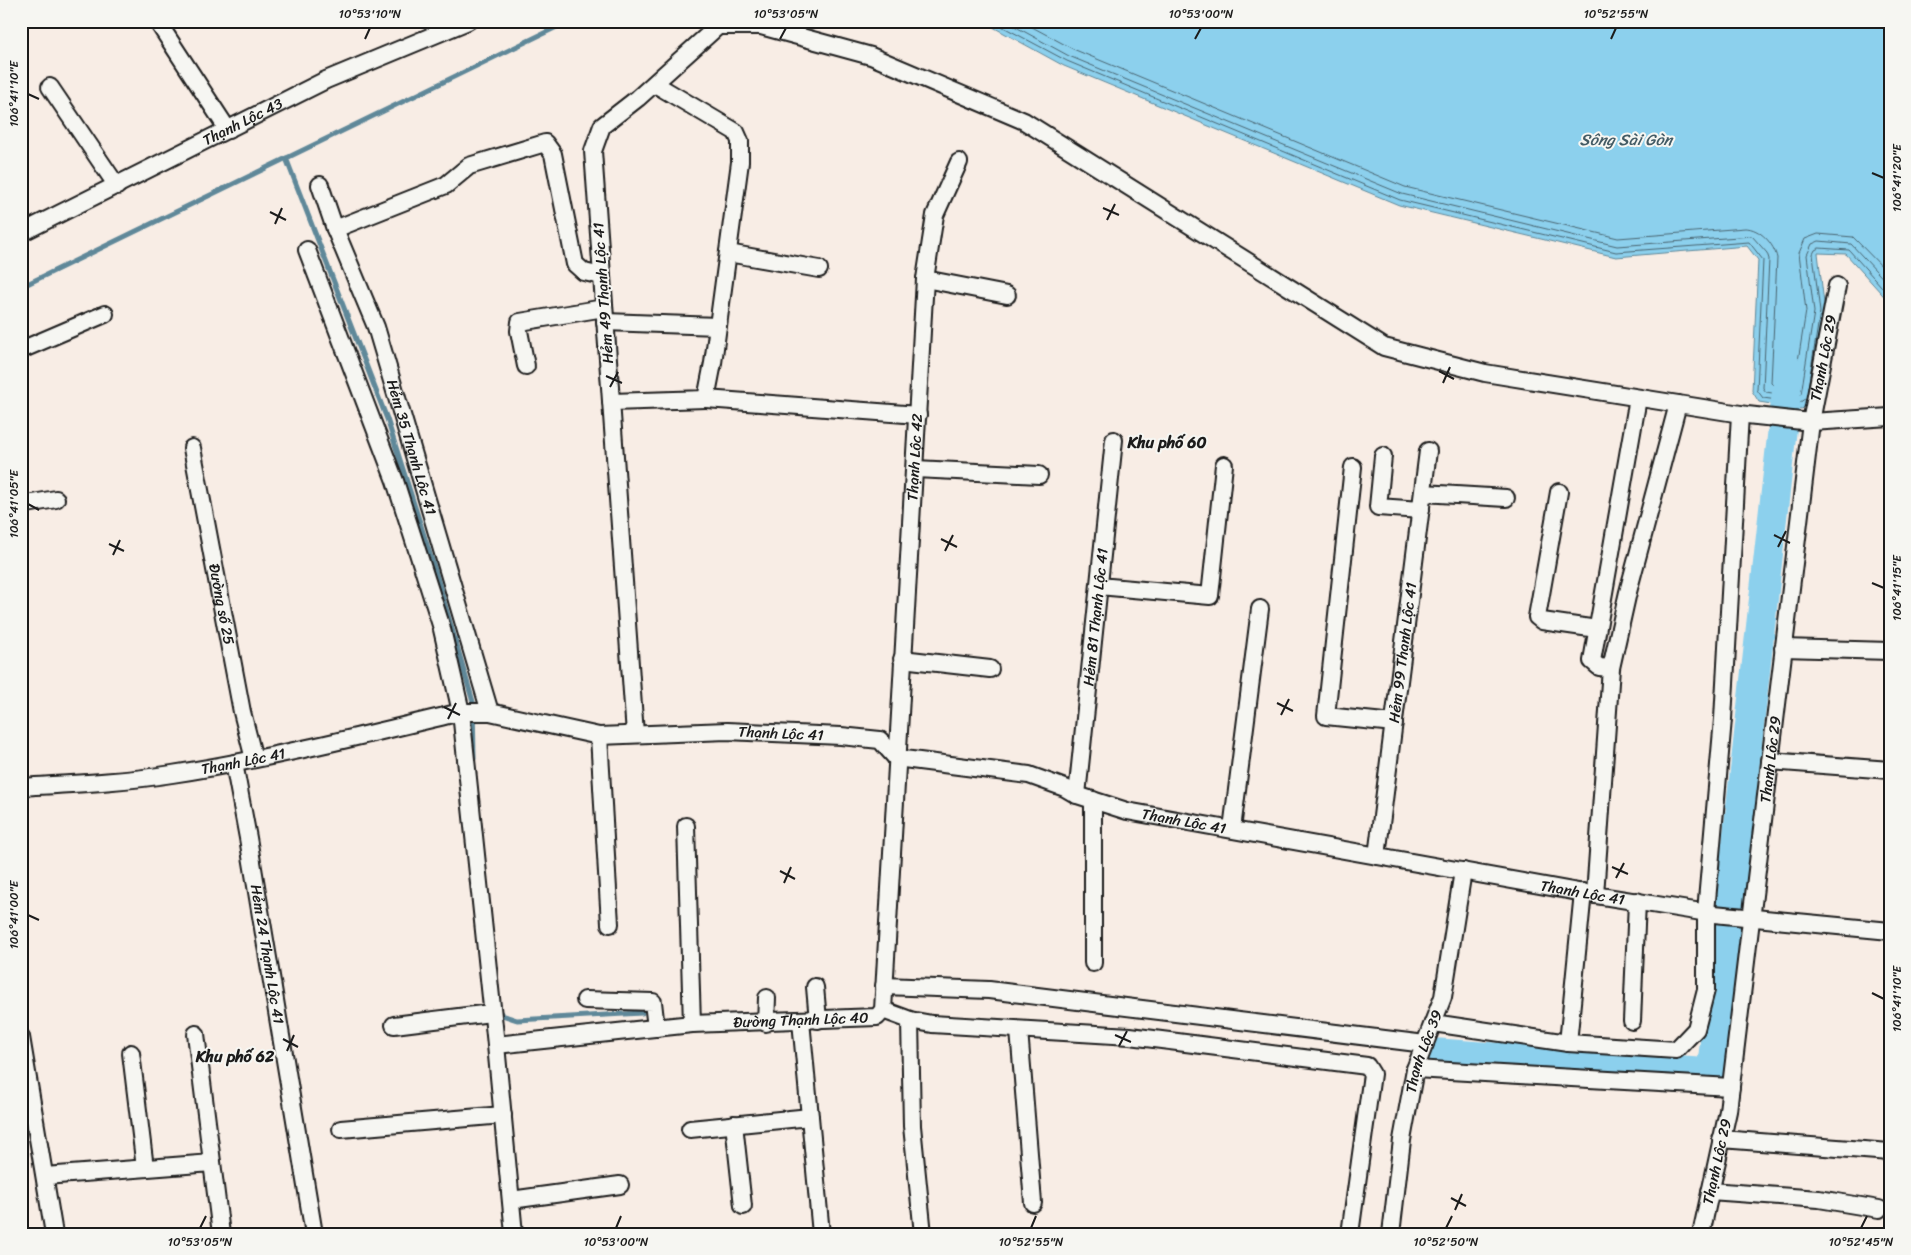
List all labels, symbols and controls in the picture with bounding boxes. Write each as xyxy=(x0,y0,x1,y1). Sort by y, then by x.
text: 10°53'10"N xyxy=(339,3,402,25)
text: 10°53'05"N xyxy=(754,3,819,25)
text: 10°53'00"N xyxy=(1169,3,1234,25)
text: 10°52'55"N xyxy=(1584,3,1649,25)
text: 106°41'10"E xyxy=(3,60,25,127)
street label: Thạnh Lộc 43 xyxy=(198,91,287,153)
water label: Sông Sài Gòn xyxy=(1580,125,1675,154)
text: 106°41'20"E xyxy=(1886,143,1908,212)
street label: Hẻm 49 Thạnh Lộc 41 xyxy=(585,221,621,365)
street label: Thạnh Lộc 29 xyxy=(1802,313,1844,403)
street label: Hẻm 35 Thạnh Lộc 41 xyxy=(379,376,444,518)
street label: Thạnh Lộc 42 xyxy=(899,412,930,502)
district label: Khu phố 60 xyxy=(1126,428,1207,457)
text: 106°41'05"E xyxy=(3,468,25,538)
street label: Hẻm 81 Thạnh Lộc 41 xyxy=(1075,547,1116,687)
text: 106°41'15"E xyxy=(1886,554,1908,621)
street label: Đường số 25 xyxy=(201,561,242,647)
street label: Hẻm 99 Thạnh Lộc 41 xyxy=(1381,581,1424,724)
street label: Thạnh Lộc 29 xyxy=(1752,714,1788,804)
street label: Thạnh Lộc 41 xyxy=(738,719,824,748)
street label: Thạnh Lộc 41 xyxy=(199,740,288,782)
street label: Thạnh Lộc 41 xyxy=(1140,801,1228,842)
street label: Thạnh Lộc 41 xyxy=(1538,872,1627,913)
text: 106°41'00"E xyxy=(3,879,25,949)
street label: Hẻm 24 Thạnh Lộc 41 xyxy=(243,882,292,1026)
text: 106°41'10"E xyxy=(1886,965,1908,1032)
street label: Đường Thạnh Lộc 40 xyxy=(733,1004,869,1035)
street label: Thạnh Lộc 39 xyxy=(1398,1006,1450,1095)
district label: Khu phố 62 xyxy=(195,1042,275,1071)
street label: Thạnh Lộc 29 xyxy=(1695,1116,1739,1207)
text: 10°53'05"N xyxy=(168,1231,233,1253)
text: 10°53'00"N xyxy=(584,1231,649,1253)
text: 10°52'55"N xyxy=(999,1231,1064,1253)
text: 10°52'50"N xyxy=(1414,1231,1479,1253)
text: 10°52'45"N xyxy=(1829,1231,1894,1253)

